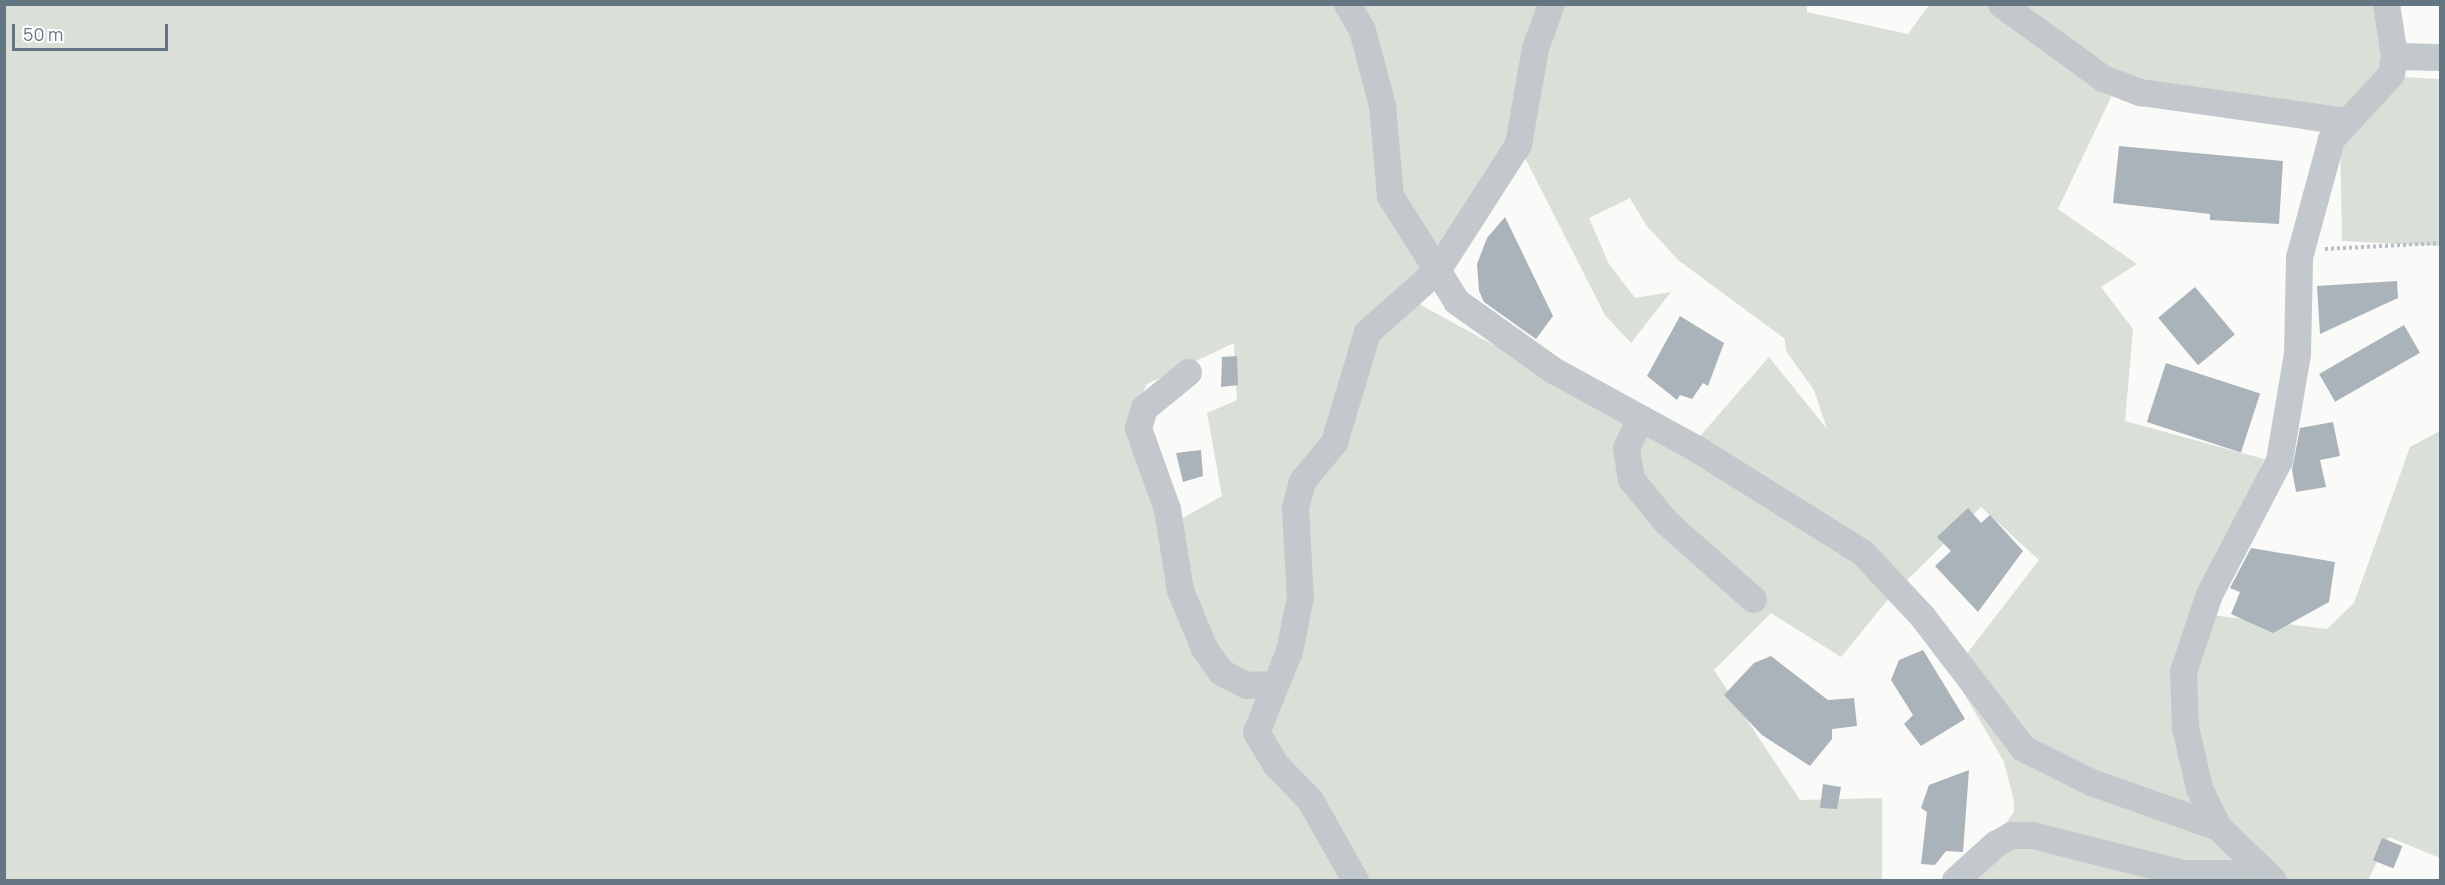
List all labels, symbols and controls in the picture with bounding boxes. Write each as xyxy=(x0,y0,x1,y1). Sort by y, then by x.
scale bar xyxy=(15,12,171,50)
text: 50 m xyxy=(23,22,63,46)

